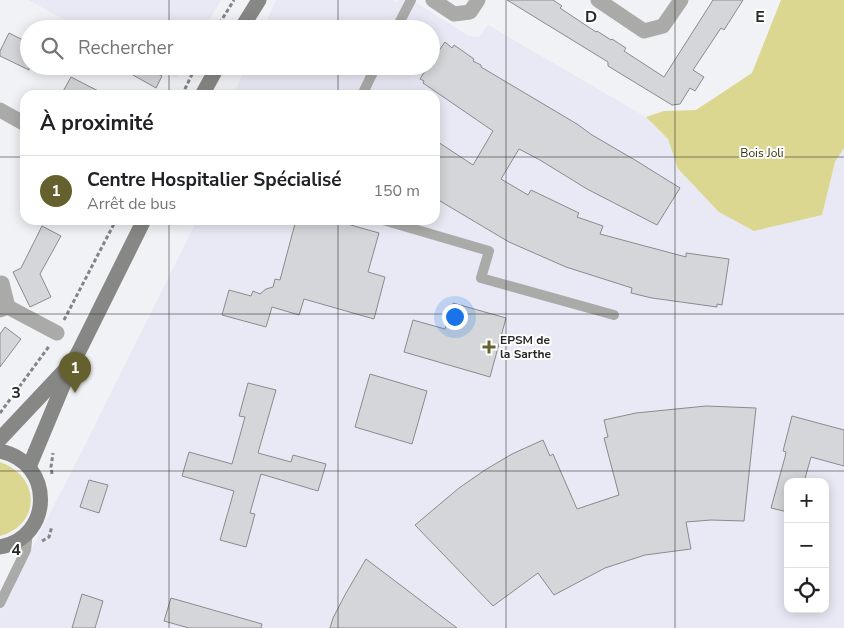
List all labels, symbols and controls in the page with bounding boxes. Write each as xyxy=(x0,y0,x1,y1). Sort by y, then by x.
text: D xyxy=(585,6,597,28)
text: E xyxy=(755,6,765,28)
search box xyxy=(20,20,440,75)
icon: search xyxy=(38,34,66,62)
text: Rechercher xyxy=(78,35,173,61)
text: À proximité xyxy=(40,109,154,137)
park label: Bois Joli xyxy=(740,145,784,161)
text: Centre Hospitalier Spécialisé xyxy=(87,167,342,193)
text: 1 xyxy=(51,180,61,202)
text: 150 m xyxy=(373,180,420,202)
text: Arrêt de bus xyxy=(87,193,176,215)
your location xyxy=(442,304,468,330)
place label: EPSM de la Sarthe xyxy=(500,332,551,362)
marker: EPSM de la Sarthe xyxy=(482,340,496,354)
pin: 1 xyxy=(59,352,91,393)
text: 3 xyxy=(11,382,21,404)
map controls xyxy=(784,478,829,613)
button: + xyxy=(784,478,829,523)
button: − xyxy=(784,523,829,568)
text: 4 xyxy=(11,539,21,561)
button: locate xyxy=(784,568,829,613)

